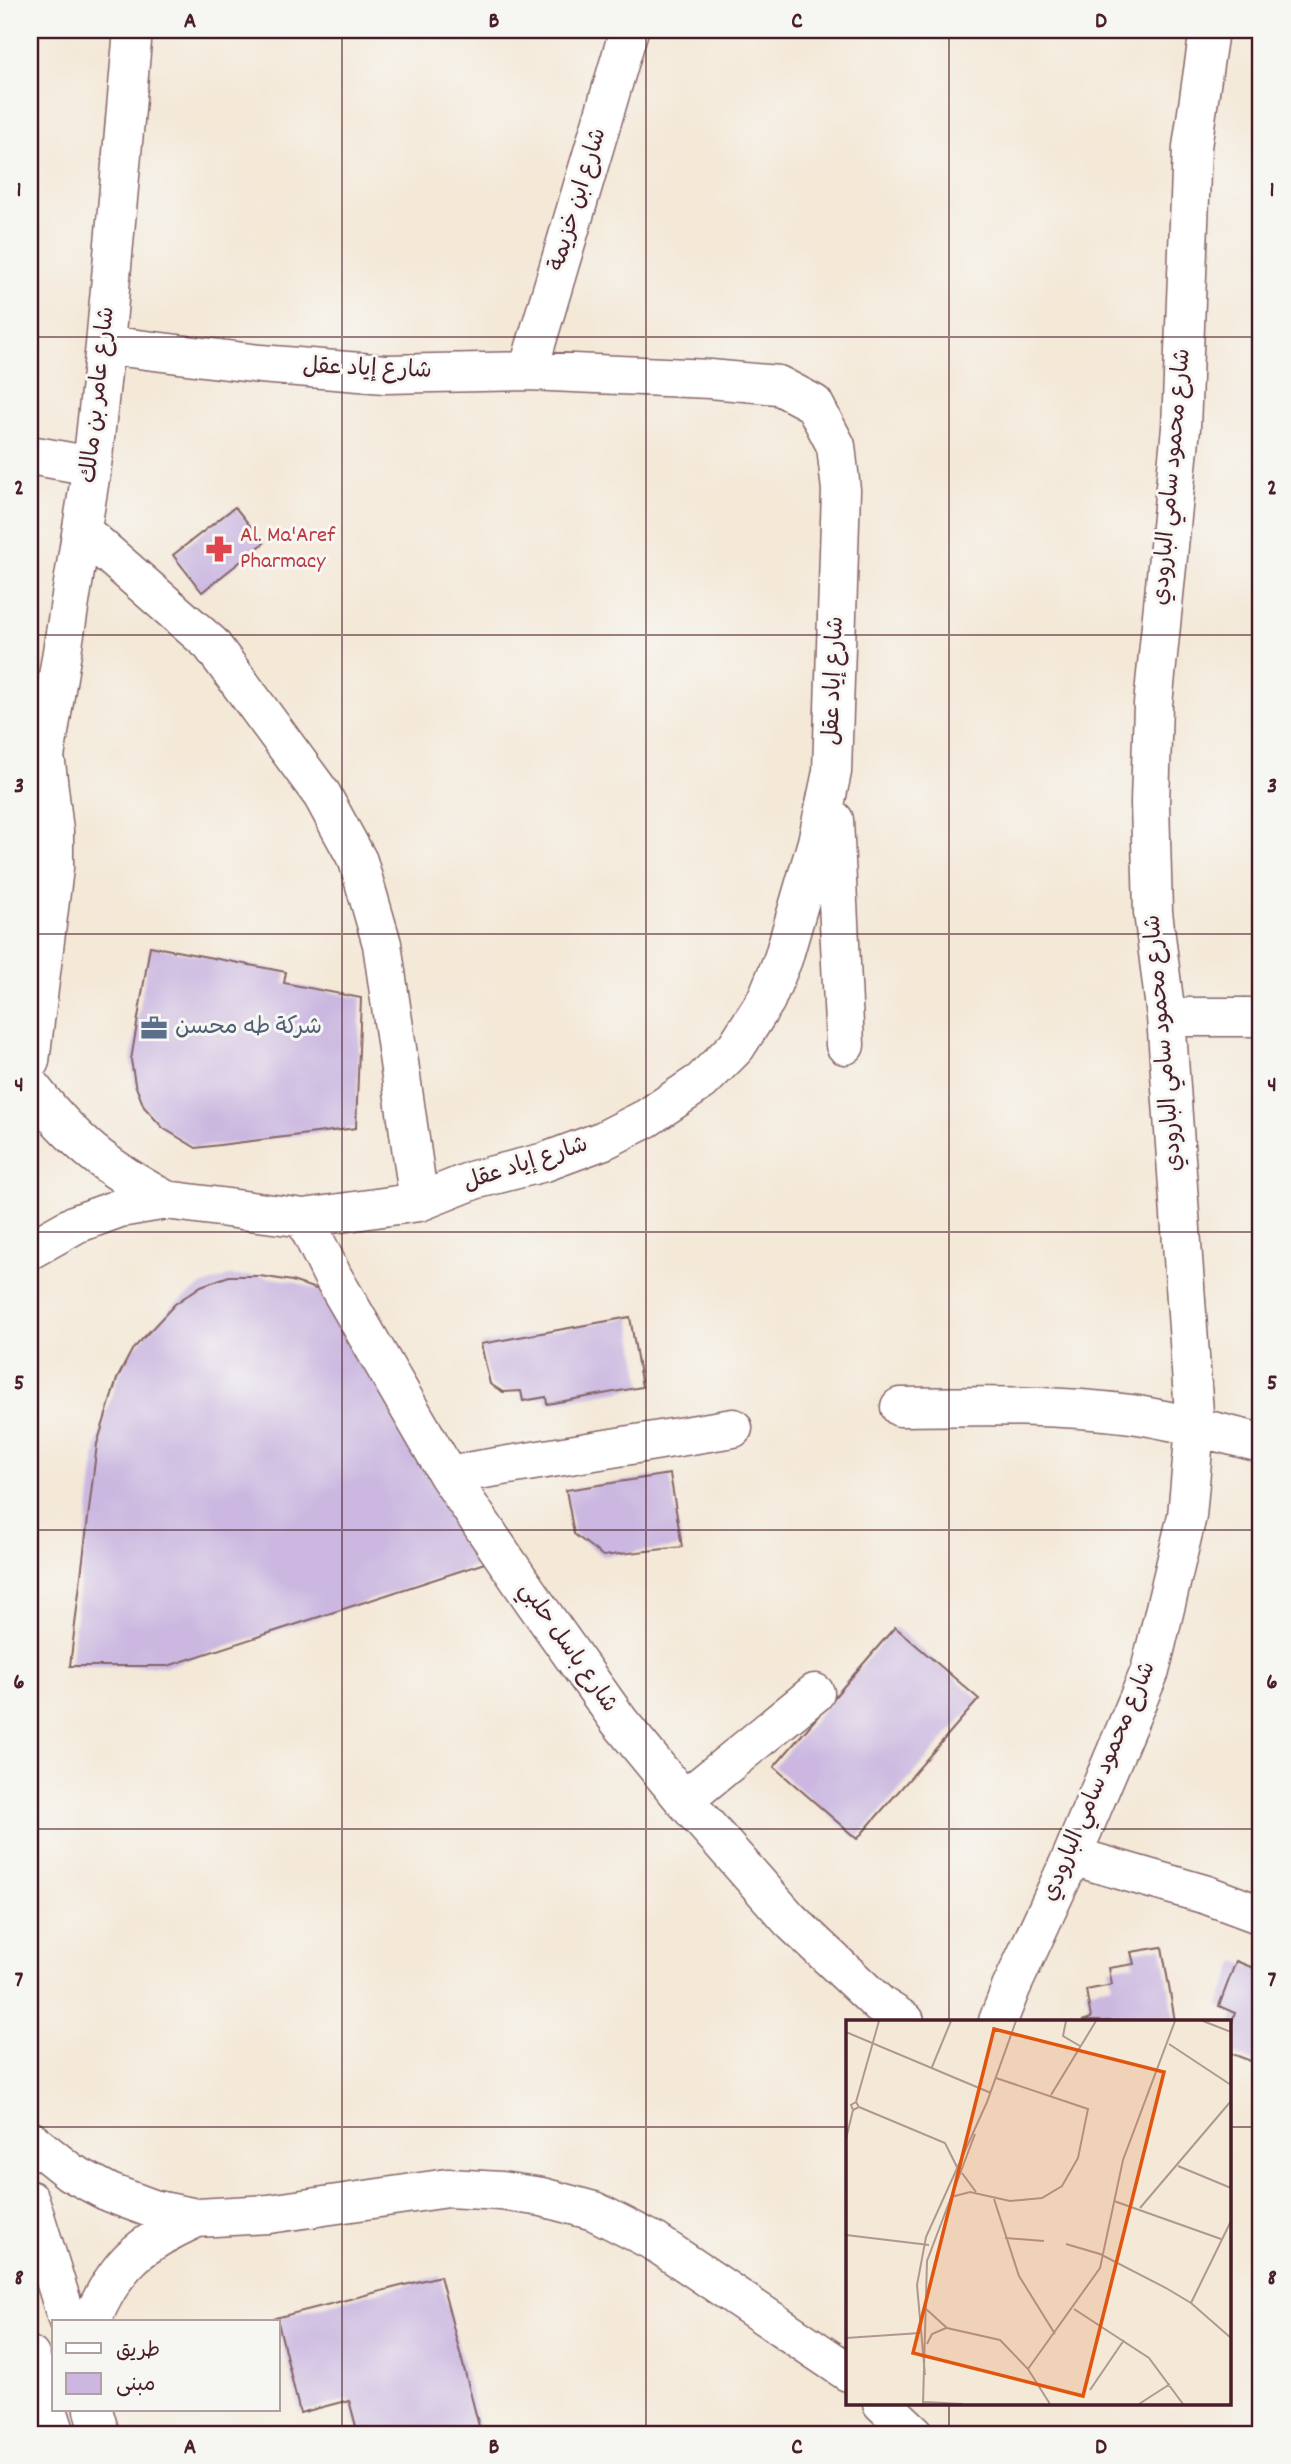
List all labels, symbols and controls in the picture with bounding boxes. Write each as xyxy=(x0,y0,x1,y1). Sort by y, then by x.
text: A xyxy=(184,6,196,39)
text: B xyxy=(489,6,500,39)
text: C xyxy=(791,6,803,39)
text: D xyxy=(1095,6,1107,39)
street label: شارع ابن خزيمة xyxy=(542,124,616,276)
text: 1 xyxy=(16,175,22,208)
text: 1 xyxy=(1269,175,1275,208)
street label: شارع عامر بن مالك xyxy=(73,305,125,485)
street label: شارع محمود سامي البارودي xyxy=(1145,347,1202,607)
street label: شارع إياد عقل xyxy=(302,351,432,389)
text: 2 xyxy=(14,473,24,506)
text: 2 xyxy=(1267,473,1277,506)
place label: Al. Ma'Aref Pharmacy xyxy=(240,520,336,579)
pharmacy icon: Al. Ma'Aref Pharmacy xyxy=(204,534,234,564)
street label: شارع إياد عقل xyxy=(816,616,854,746)
text: 3 xyxy=(14,771,24,804)
text: 3 xyxy=(1267,771,1277,804)
street label: شارع محمود سامي البارودي xyxy=(1137,913,1194,1173)
place label: شركة طه محسن xyxy=(175,1012,322,1045)
office icon: شركة طه محسن xyxy=(139,1013,169,1043)
text: 4 xyxy=(14,1070,24,1103)
text: 4 xyxy=(1267,1070,1277,1103)
street label: شارع إياد عقل xyxy=(459,1129,593,1201)
text: 5 xyxy=(14,1368,24,1401)
text: 5 xyxy=(1267,1368,1277,1401)
street label: شارع باسل حلبي xyxy=(509,1576,624,1721)
street label: شارع محمود سامي البارودي xyxy=(1034,1657,1166,1907)
text: 6 xyxy=(13,1667,25,1700)
text: 6 xyxy=(1266,1667,1278,1700)
text: 7 xyxy=(15,1965,24,1998)
text: 7 xyxy=(1268,1965,1277,1998)
inset map xyxy=(846,2020,1232,2404)
text: 8 xyxy=(14,2263,24,2296)
text: 8 xyxy=(1267,2263,1277,2296)
legend xyxy=(52,2320,280,2412)
text: طريق xyxy=(116,2337,160,2367)
text: مبنى xyxy=(116,2371,155,2401)
text: A xyxy=(184,2432,196,2464)
text: B xyxy=(489,2432,500,2464)
text: C xyxy=(791,2432,803,2464)
text: D xyxy=(1095,2432,1107,2464)

